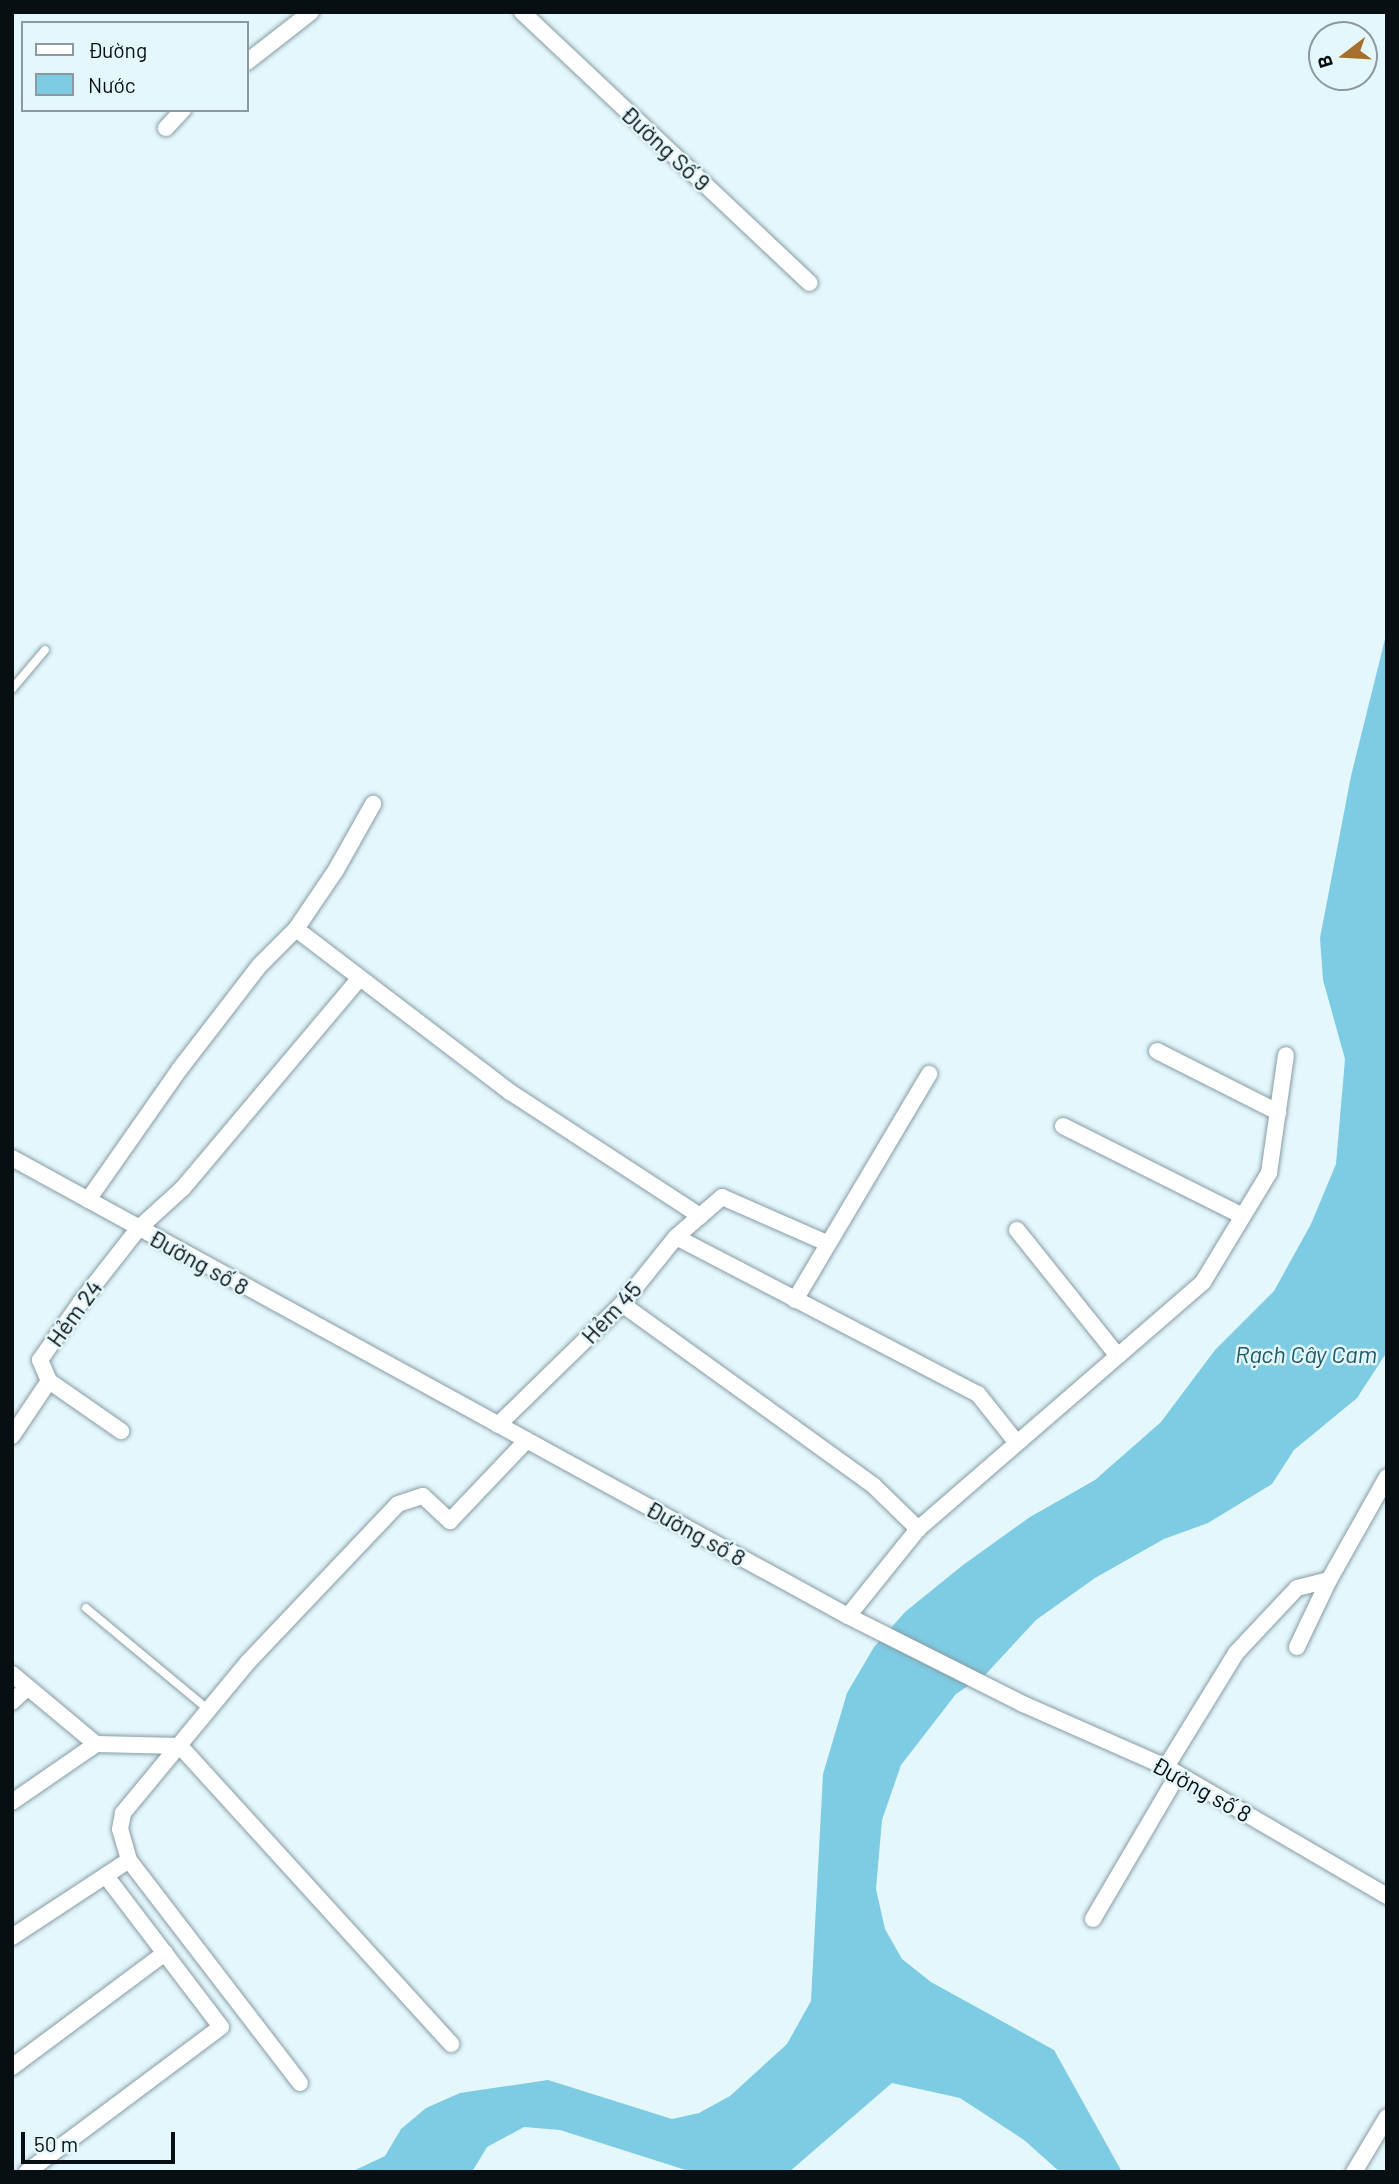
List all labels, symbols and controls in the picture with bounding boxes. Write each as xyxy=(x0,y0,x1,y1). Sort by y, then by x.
legend xyxy=(21,21,248,112)
north arrow xyxy=(1308,21,1378,91)
text: Đường xyxy=(88,37,147,62)
text: B xyxy=(1312,53,1337,71)
text: Nước xyxy=(88,72,136,97)
street label: Đường Số 9 xyxy=(616,100,716,196)
street label: Đường số 8 xyxy=(144,1223,254,1301)
street label: Hẻm 24 xyxy=(41,1274,107,1352)
street label: Hẻm 45 xyxy=(575,1275,647,1349)
water label: Rạch Cây Cam xyxy=(1235,1340,1377,1368)
street label: Đường số 8 xyxy=(641,1494,751,1572)
street label: Đường số 8 xyxy=(1147,1750,1257,1828)
scale bar xyxy=(24,2118,178,2162)
text: 50 m xyxy=(34,2131,78,2156)

